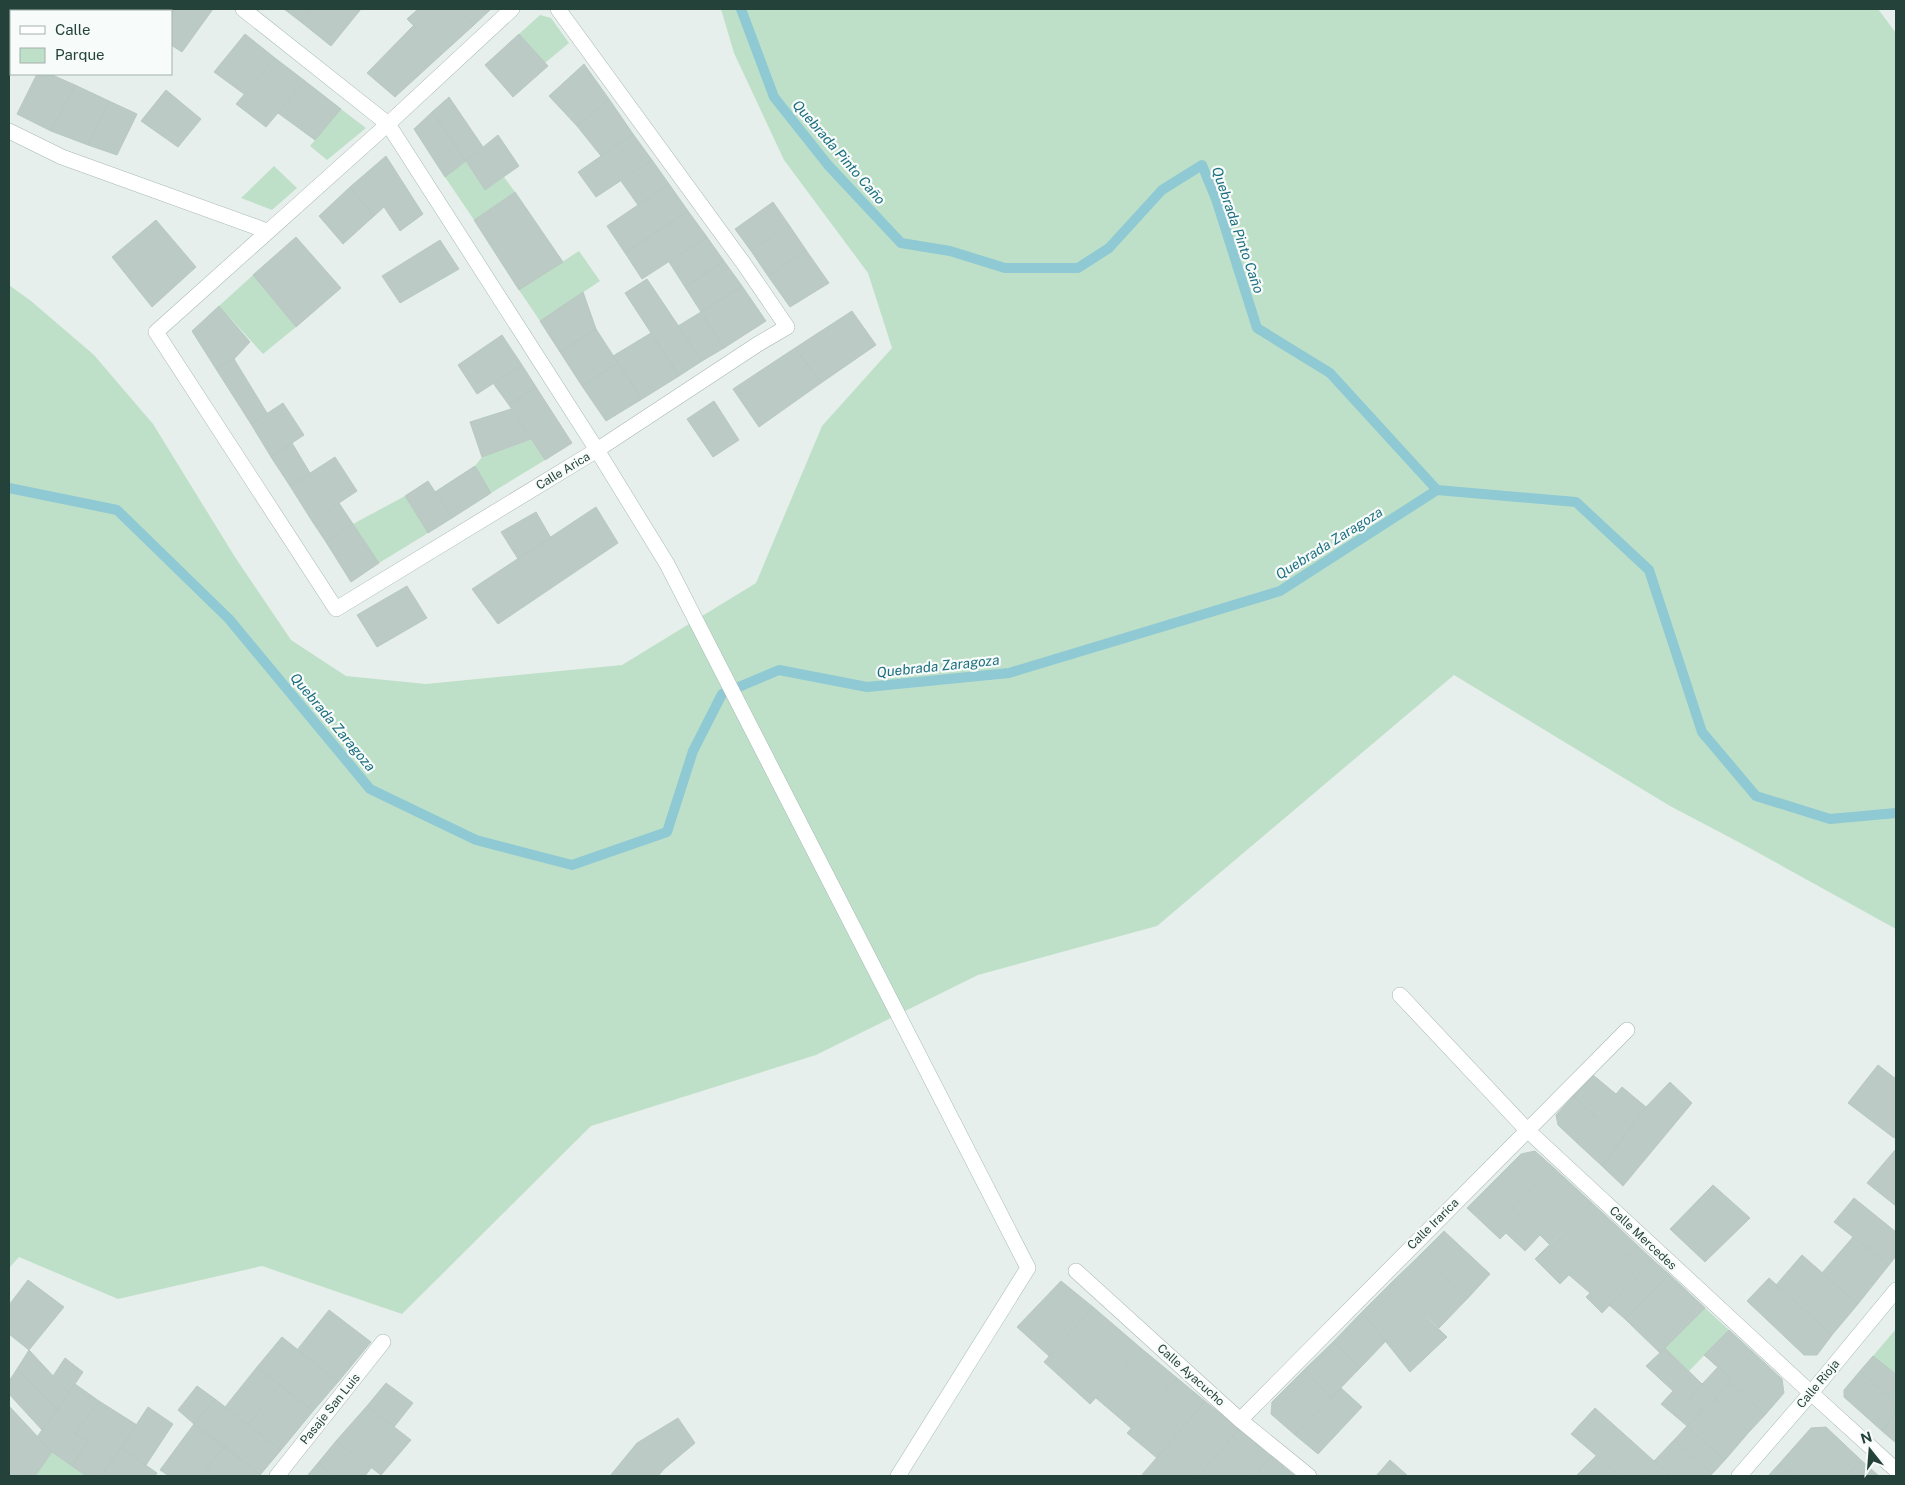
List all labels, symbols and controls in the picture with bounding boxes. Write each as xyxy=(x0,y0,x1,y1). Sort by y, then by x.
legend xyxy=(10,10,172,75)
text: Calle xyxy=(55,21,91,38)
text: Parque xyxy=(55,46,105,63)
water label: Quebrada Pinto Caño xyxy=(789,97,889,208)
water label: Quebrada Pinto Caño xyxy=(1209,165,1267,296)
street label: Calle Arica xyxy=(533,449,593,493)
water label: Quebrada Zaragoza xyxy=(1273,504,1385,582)
water label: Quebrada Zaragoza xyxy=(876,652,1000,680)
water label: Quebrada Zaragoza xyxy=(287,670,379,774)
street label: Calle Irarica xyxy=(1405,1196,1461,1252)
street label: Calle Mercedes xyxy=(1607,1203,1679,1273)
street label: Calle Ayacucho xyxy=(1155,1341,1228,1409)
street label: Calle Rioja xyxy=(1794,1357,1842,1411)
street label: Pasaje San Luis xyxy=(297,1371,363,1447)
north arrow xyxy=(1845,1425,1895,1475)
text: N xyxy=(1859,1428,1874,1447)

